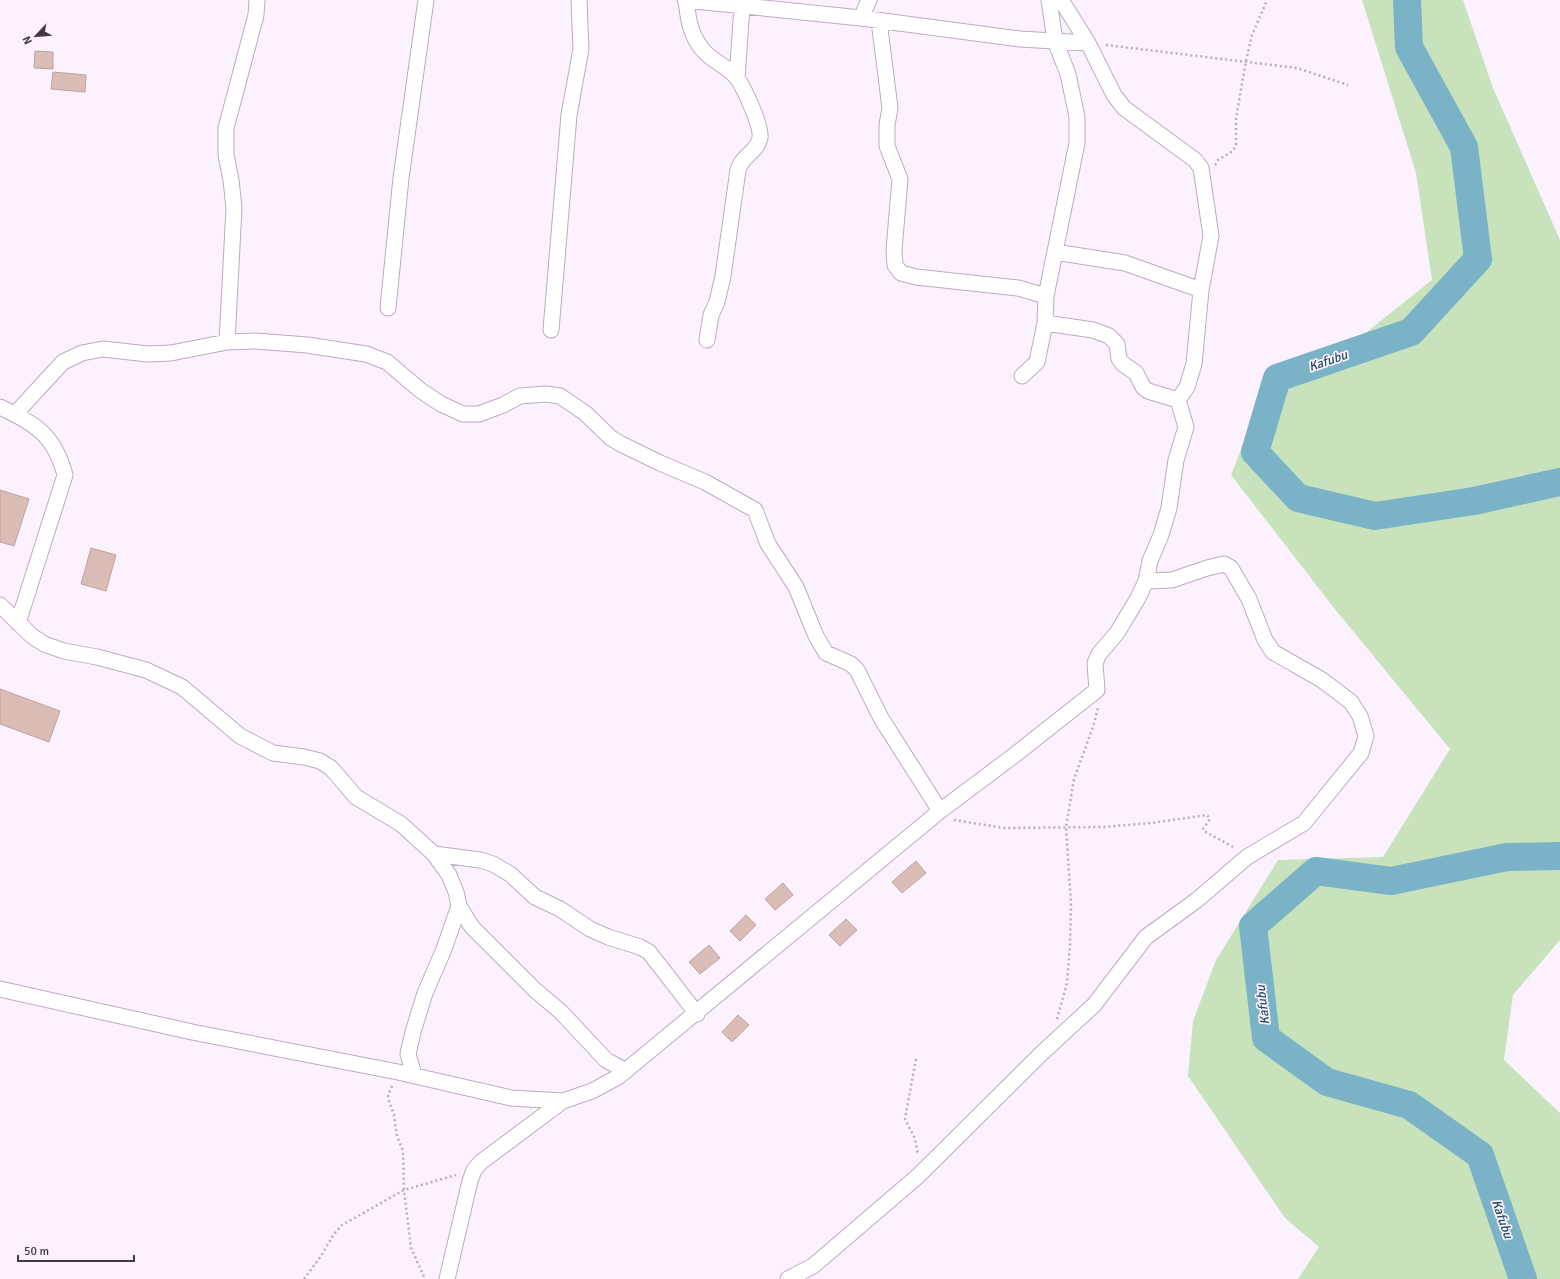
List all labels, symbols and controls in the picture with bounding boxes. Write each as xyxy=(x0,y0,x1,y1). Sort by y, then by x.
north arrow xyxy=(16,16,56,56)
text: N xyxy=(20,34,35,46)
water label: Kafubu xyxy=(1307,347,1350,375)
water label: Kafubu xyxy=(1253,983,1273,1026)
water label: Kafubu xyxy=(1488,1198,1516,1241)
scale bar xyxy=(18,1237,134,1263)
text: 50 m xyxy=(24,1244,49,1259)

